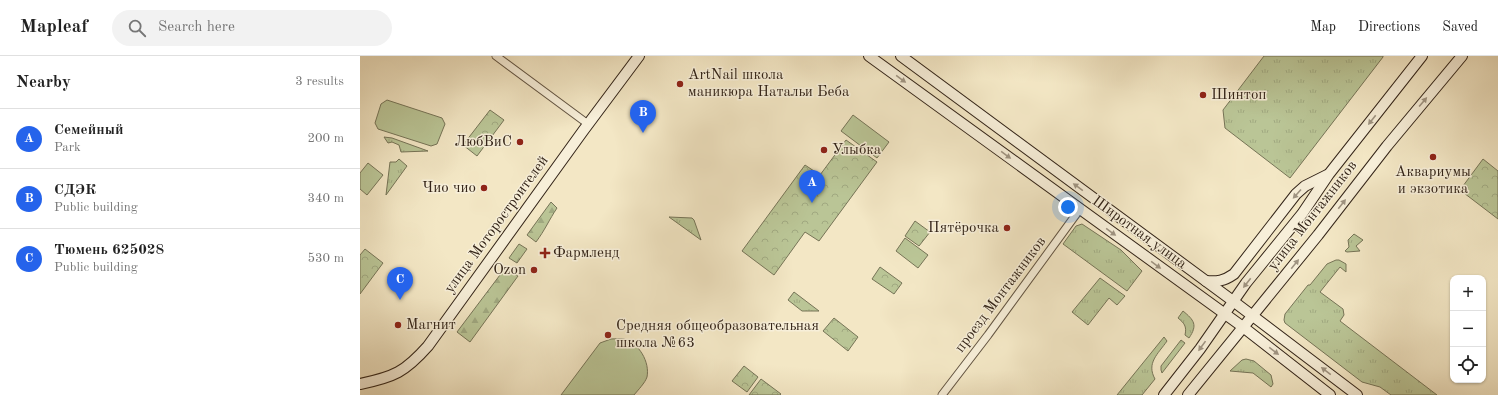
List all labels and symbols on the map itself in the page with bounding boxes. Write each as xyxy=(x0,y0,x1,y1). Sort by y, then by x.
place label: ArtNail школа маникюра Натальи Беба xyxy=(688,68,850,100)
one-way arrow xyxy=(895,75,906,83)
marker: ArtNail школа маникюра Натальи Беба xyxy=(675,79,685,89)
place label: Шинтоп xyxy=(1211,88,1267,103)
marker: Шинтоп xyxy=(1198,90,1208,100)
one-way arrow xyxy=(1419,97,1428,108)
pin: B xyxy=(630,100,656,133)
one-way arrow xyxy=(1368,114,1376,125)
place label: ЛюбВиС xyxy=(454,135,512,150)
marker: ЛюбВиС xyxy=(515,137,525,147)
place label: Улыбка xyxy=(832,143,882,158)
marker: Улыбка xyxy=(819,145,829,155)
one-way arrow xyxy=(1000,151,1011,159)
marker: Аквариумы и экзотика xyxy=(1428,152,1438,162)
street label: улица Моторостроителей xyxy=(442,154,552,296)
street label: улица Монтажников xyxy=(1266,158,1360,274)
place label: Аквариумы и экзотика xyxy=(1395,165,1471,197)
pin: A xyxy=(799,170,825,203)
place label: Чио чио xyxy=(422,181,476,196)
one-way arrow xyxy=(1072,182,1083,191)
marker: Чио чио xyxy=(479,183,489,193)
one-way arrow xyxy=(1292,189,1301,200)
street label: Широтная улица xyxy=(1089,194,1190,273)
your location xyxy=(1058,197,1078,217)
one-way arrow xyxy=(1338,199,1347,210)
place label: Пятёрочка xyxy=(928,221,1000,236)
marker: Пятёрочка xyxy=(1002,223,1012,233)
one-way arrow xyxy=(1106,227,1116,235)
street label: проезд Монтажников xyxy=(953,234,1049,356)
place label: Фармленд xyxy=(553,246,620,261)
marker: Фармленд xyxy=(540,248,550,258)
one-way arrow xyxy=(1291,258,1299,269)
one-way arrow xyxy=(1151,261,1162,269)
place label: Ozon xyxy=(493,263,526,278)
marker: Ozon xyxy=(529,265,539,275)
pin: C xyxy=(387,267,413,300)
one-way arrow xyxy=(1242,277,1251,288)
place label: Магнит xyxy=(406,318,456,333)
place label: Средняя общеобразовательная школа №63 xyxy=(616,319,819,351)
marker: Магнит xyxy=(393,320,403,330)
marker: Средняя общеобразовательная школа №63 xyxy=(603,330,613,340)
one-way arrow xyxy=(1198,341,1206,351)
one-way arrow xyxy=(1268,347,1279,355)
one-way arrow xyxy=(1320,367,1331,376)

